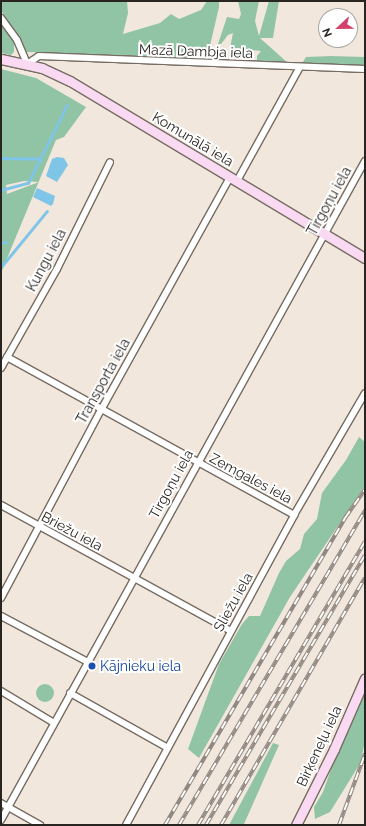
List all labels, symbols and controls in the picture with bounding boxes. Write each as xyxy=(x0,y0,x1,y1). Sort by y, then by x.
north arrow xyxy=(318,8,358,48)
text: N xyxy=(320,26,335,39)
street label: Mazā Dambja iela xyxy=(139,41,253,61)
street label: Komunālā iela xyxy=(149,108,237,170)
street label: Tirgoņu iela xyxy=(303,164,355,238)
street label: Kungu iela xyxy=(23,226,69,294)
street label: Transporta iela xyxy=(73,335,133,427)
street label: Tirgoņu iela xyxy=(145,447,197,521)
street label: Zemgales iela xyxy=(207,449,295,507)
street label: Briežu iela xyxy=(39,508,105,554)
street label: Sliežu iela xyxy=(210,570,256,634)
place label: Kājnieku iela xyxy=(100,658,181,674)
marker: Kājnieku iela xyxy=(87,661,97,671)
street label: Birķeneļu iela xyxy=(293,703,345,789)

